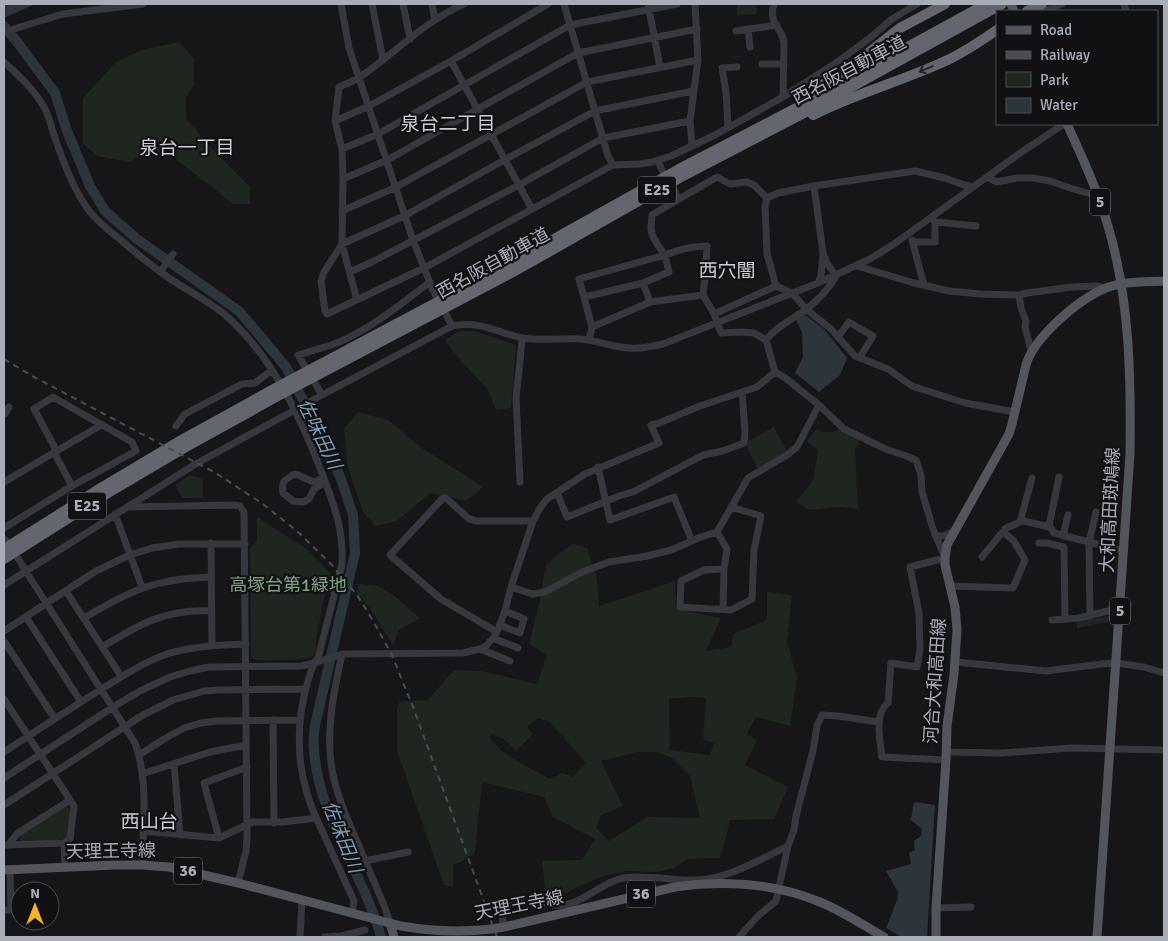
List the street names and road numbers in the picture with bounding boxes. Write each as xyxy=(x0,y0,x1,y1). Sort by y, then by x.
street label: 西名阪自動車道 xyxy=(788,31,910,109)
road number: E25 xyxy=(638,176,676,204)
road number: 5 xyxy=(1090,188,1110,216)
street label: 西名阪自動車道 xyxy=(433,223,553,303)
street label: 大和高田斑鳩線 xyxy=(1096,447,1124,573)
road number: E25 xyxy=(68,492,106,520)
road number: 5 xyxy=(1110,598,1130,624)
street label: 河合大和高田線 xyxy=(920,617,950,745)
street label: 天理王寺線 xyxy=(66,839,156,863)
road number: 36 xyxy=(174,858,202,884)
road number: 36 xyxy=(627,881,655,908)
street label: 天理王寺線 xyxy=(473,886,565,924)

